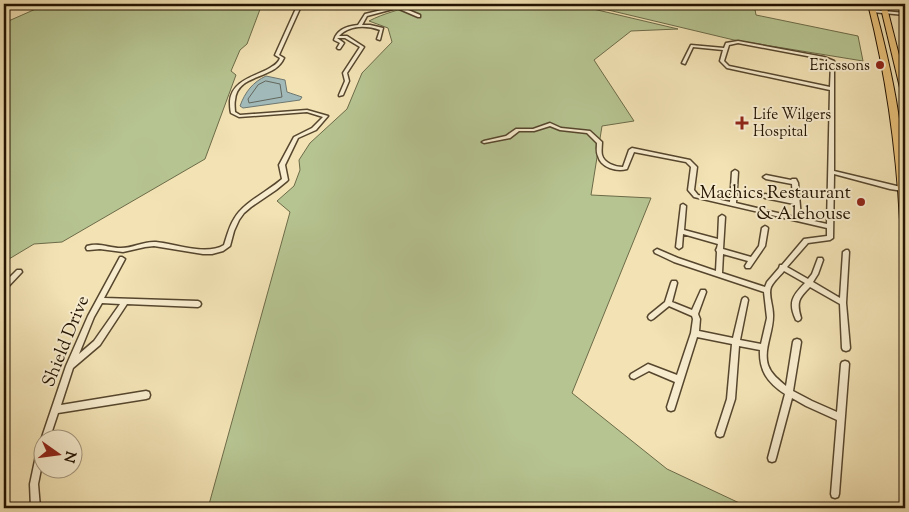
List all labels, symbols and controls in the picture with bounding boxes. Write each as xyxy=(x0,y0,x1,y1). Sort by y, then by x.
place label: Ericssons xyxy=(810,56,870,77)
marker: Ericssons xyxy=(874,59,886,71)
place label: Life Wilgers Hospital xyxy=(753,105,831,143)
marker: Life Wilgers Hospital xyxy=(735,116,749,130)
place label: Machics Restaurant & Alehouse xyxy=(700,181,851,228)
marker: Machics Restaurant & Alehouse xyxy=(855,196,867,208)
street label: Shield Drive xyxy=(37,292,97,391)
north arrow xyxy=(32,430,82,480)
text: N xyxy=(58,449,80,465)

